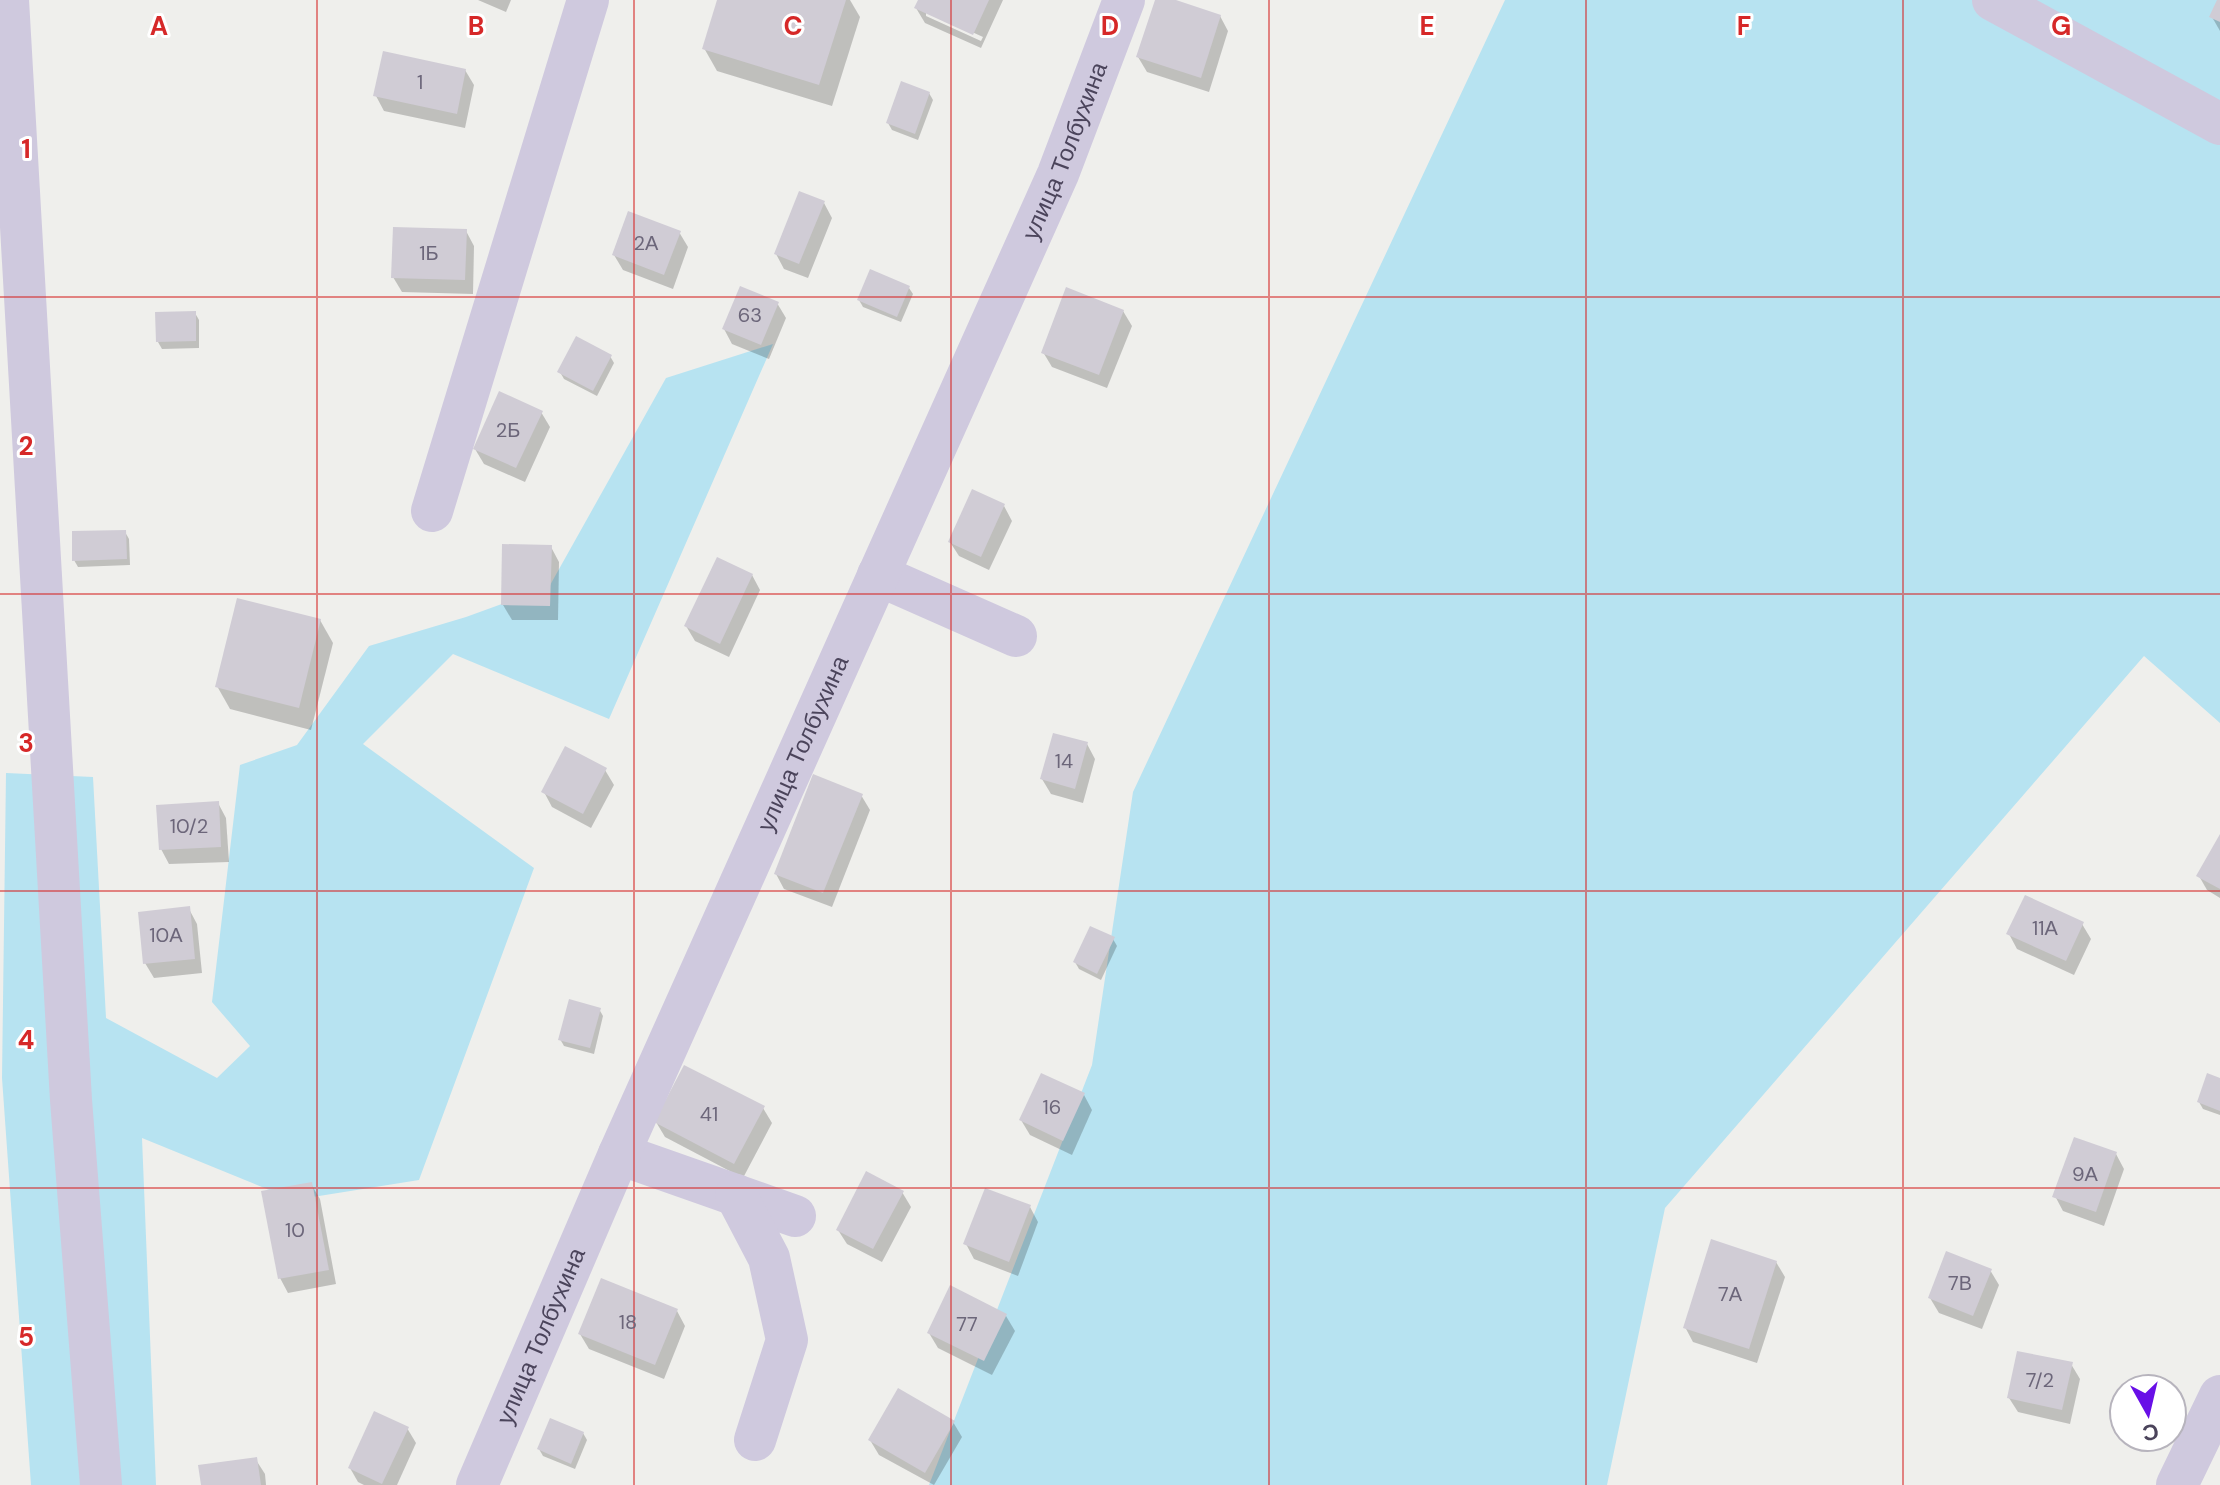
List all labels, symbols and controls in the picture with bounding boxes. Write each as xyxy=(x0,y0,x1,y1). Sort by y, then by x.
text: A xyxy=(150,9,168,43)
text: B xyxy=(468,9,484,43)
text: C xyxy=(783,9,803,43)
text: D xyxy=(1101,9,1119,43)
text: E xyxy=(1419,9,1435,43)
text: F xyxy=(1737,9,1751,43)
text: G xyxy=(2051,9,2071,43)
street label: улица Толбухина xyxy=(1015,57,1114,245)
house number: 1 xyxy=(417,69,423,95)
text: 1 xyxy=(21,132,31,166)
house number: 2А xyxy=(634,230,659,256)
house number: 1Б xyxy=(419,240,439,266)
house number: 63 xyxy=(738,302,762,328)
house number: 2Б xyxy=(496,417,520,443)
text: 2 xyxy=(18,429,34,463)
street label: улица Толбухина xyxy=(750,650,856,836)
text: 3 xyxy=(18,726,34,760)
house number: 14 xyxy=(1055,748,1073,774)
house number: 10/2 xyxy=(170,813,208,839)
house number: 11А xyxy=(2032,915,2059,941)
house number: 10А xyxy=(149,922,183,948)
text: 4 xyxy=(18,1023,34,1057)
house number: 16 xyxy=(1043,1094,1061,1120)
house number: 41 xyxy=(700,1101,718,1127)
house number: 9А xyxy=(2072,1161,2099,1187)
house number: 10 xyxy=(285,1217,305,1243)
street label: улица Толбухина xyxy=(489,1242,592,1429)
house number: 7В xyxy=(1948,1270,1972,1296)
house number: 7А xyxy=(1718,1281,1743,1307)
house number: 18 xyxy=(619,1309,637,1335)
house number: 77 xyxy=(956,1311,978,1337)
text: 5 xyxy=(18,1320,34,1354)
house number: 7/2 xyxy=(2026,1367,2054,1393)
north arrow xyxy=(2108,1373,2188,1453)
text: С xyxy=(2141,1417,2161,1448)

